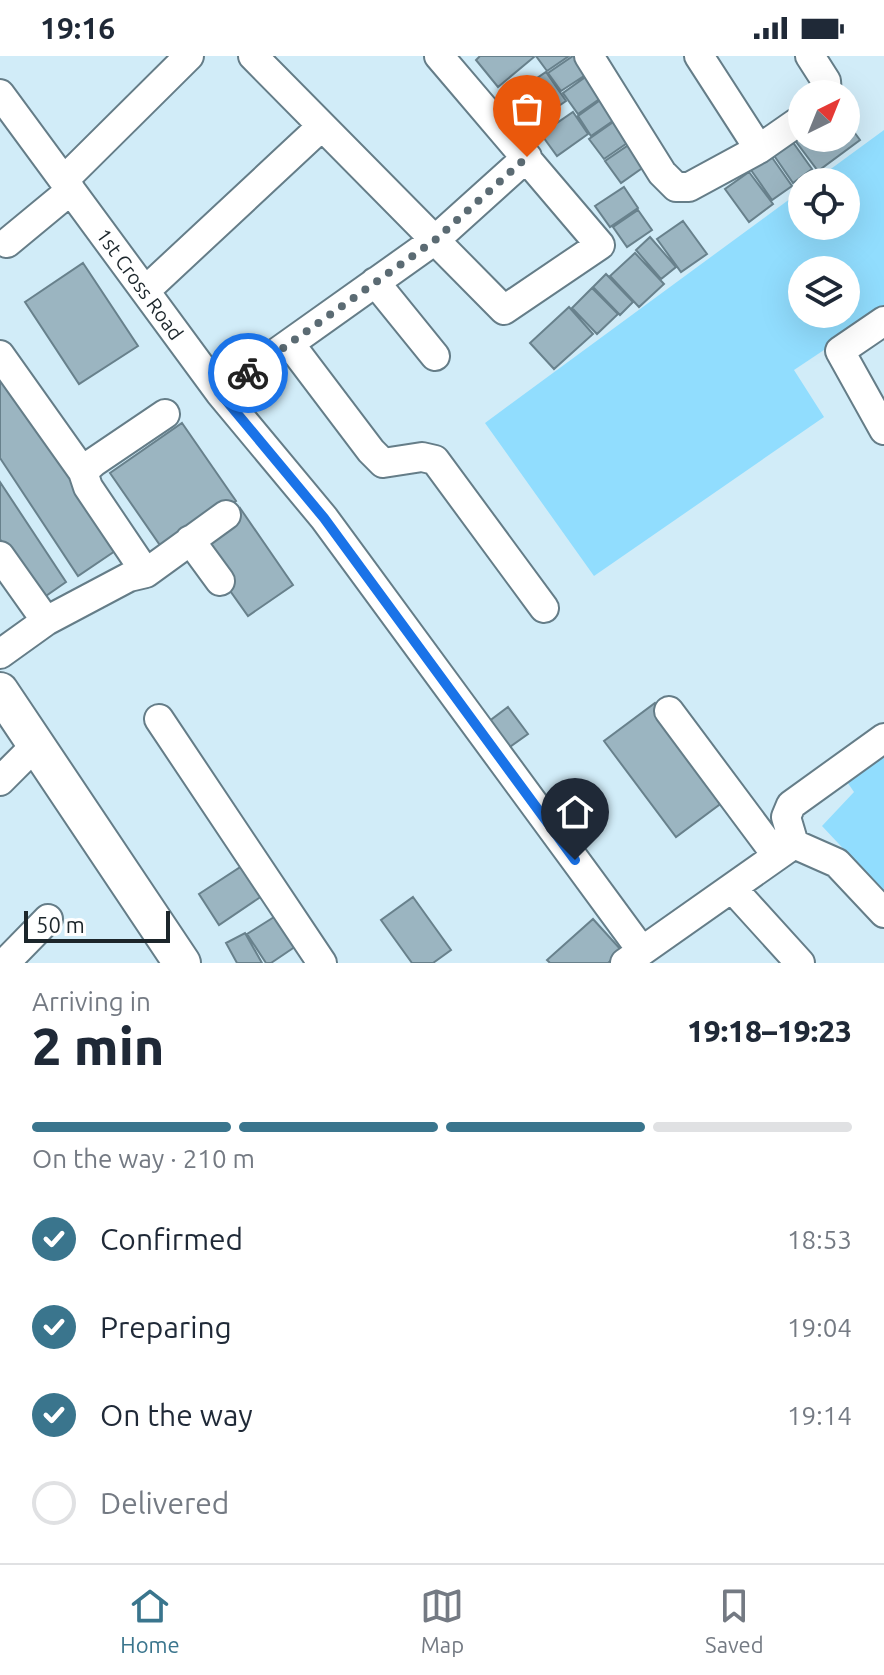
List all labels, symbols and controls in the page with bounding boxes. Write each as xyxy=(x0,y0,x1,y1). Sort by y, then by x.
text: 19:16 xyxy=(40,11,115,45)
pin xyxy=(493,75,561,157)
north arrow xyxy=(788,80,860,152)
map controls xyxy=(788,80,860,328)
icon: bag xyxy=(505,87,549,131)
button: locate xyxy=(788,168,860,240)
street label: 1st Cross Road xyxy=(92,224,188,344)
button: layers xyxy=(788,256,860,328)
courier xyxy=(208,333,288,413)
icon: bike xyxy=(226,351,270,395)
pin xyxy=(541,778,609,860)
icon: home xyxy=(553,790,597,834)
scale bar xyxy=(24,907,170,943)
text: 50 m xyxy=(36,912,85,937)
text: Arriving in xyxy=(32,987,151,1016)
text: 19:18–19:23 xyxy=(687,1014,852,1048)
text: 2 min xyxy=(32,1017,164,1075)
text: On the way · 210 m xyxy=(32,1144,255,1173)
icon: check xyxy=(32,1217,76,1261)
text: Confirmed xyxy=(100,1222,243,1256)
text: 18:53 xyxy=(787,1225,852,1254)
icon: check xyxy=(32,1305,76,1349)
text: Preparing xyxy=(100,1310,232,1344)
text: 19:04 xyxy=(787,1313,852,1342)
icon: check xyxy=(32,1393,76,1437)
text: On the way xyxy=(100,1398,253,1432)
text: 19:14 xyxy=(787,1401,852,1430)
text: Delivered xyxy=(100,1486,229,1520)
tab: Home xyxy=(120,1584,180,1657)
tab: Map xyxy=(420,1584,464,1657)
tab: Saved xyxy=(705,1584,764,1657)

